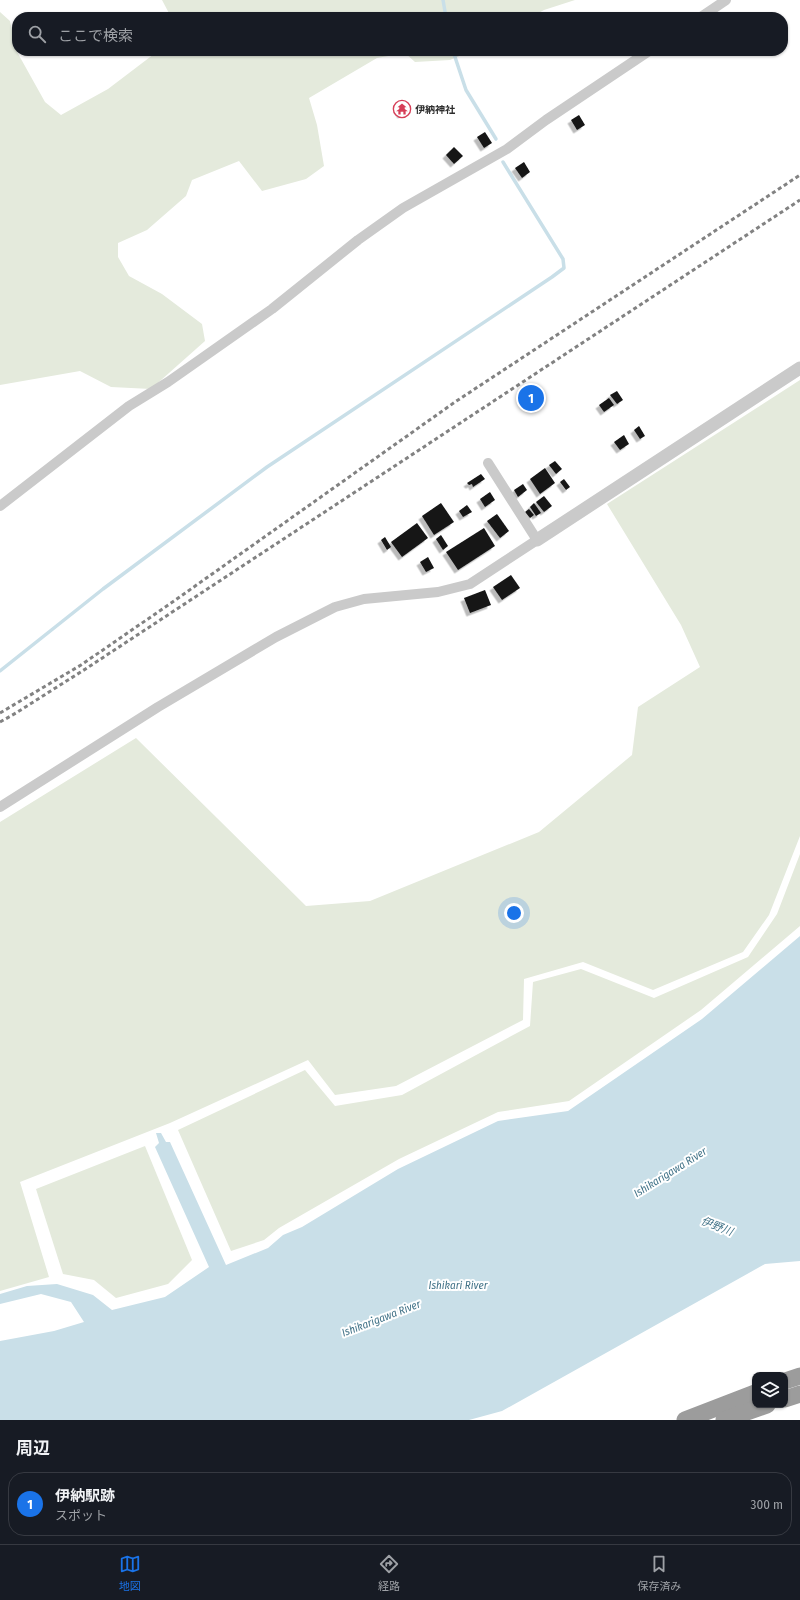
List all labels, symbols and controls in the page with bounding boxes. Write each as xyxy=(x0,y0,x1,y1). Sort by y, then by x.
search box xyxy=(12,12,788,56)
icon: search xyxy=(26,23,48,45)
text: ここで検索 xyxy=(58,27,133,45)
temple icon: 伊納神社 xyxy=(392,99,412,119)
place label: 伊納神社 xyxy=(415,104,456,116)
pin: 1 xyxy=(518,383,544,413)
your location xyxy=(504,903,524,923)
water label: Ishikarigawa River xyxy=(632,1144,710,1200)
water label: 伊野川 xyxy=(699,1214,735,1239)
water label: Ishikari River xyxy=(429,1279,489,1292)
water label: Ishikarigawa River xyxy=(340,1297,423,1339)
map controls xyxy=(752,1372,788,1408)
button: layers xyxy=(752,1372,788,1408)
text: 周辺 xyxy=(16,1438,50,1459)
text: 伊納駅跡 xyxy=(55,1487,115,1505)
text: 1 xyxy=(27,1497,33,1512)
text: 300 m xyxy=(751,1497,783,1512)
text: スポット xyxy=(55,1508,107,1523)
tab: 地図 xyxy=(119,1553,141,1593)
tab: 経路 xyxy=(378,1553,400,1593)
tab: 保存済み xyxy=(637,1553,681,1593)

